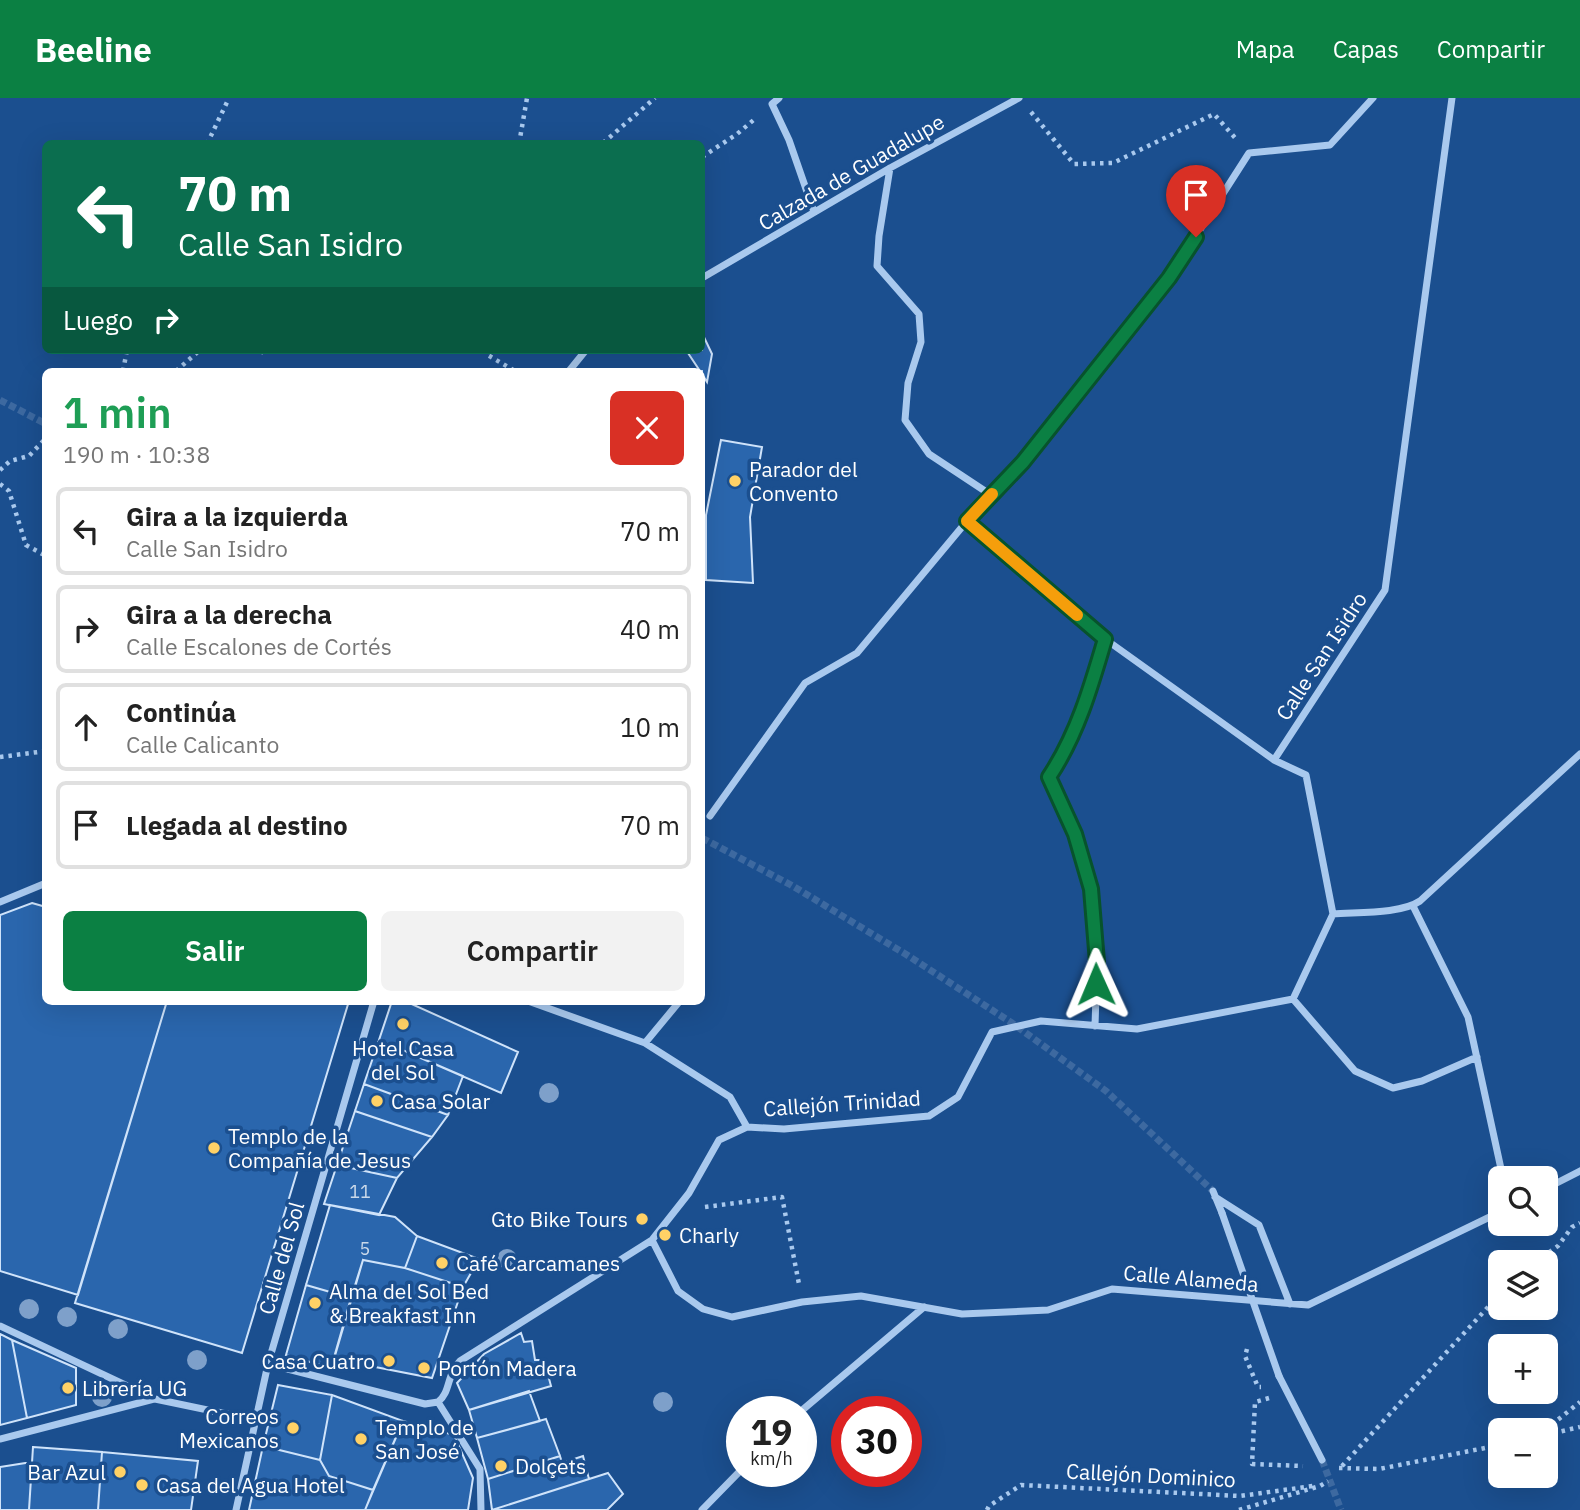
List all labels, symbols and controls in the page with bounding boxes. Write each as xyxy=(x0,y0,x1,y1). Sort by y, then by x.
text: Beeline xyxy=(35,28,152,71)
text: Mapa xyxy=(1236,33,1295,65)
text: Capas xyxy=(1333,33,1399,65)
text: Compartir xyxy=(1437,33,1545,65)
street label: Calzada de Guadalupe xyxy=(753,107,949,237)
text: 70 m xyxy=(178,161,292,224)
pin xyxy=(1166,165,1226,237)
icon: left xyxy=(63,168,154,259)
icon: arrive xyxy=(1177,176,1215,214)
text: Calle San Isidro xyxy=(178,223,403,265)
icon: right xyxy=(147,301,185,339)
text: Luego xyxy=(63,303,133,337)
text: 1 min xyxy=(63,385,172,440)
button: close xyxy=(610,391,684,465)
text: 190 m · 10:38 xyxy=(63,439,210,469)
place label: Parador del Convento xyxy=(749,455,858,507)
marker: Parador del Convento xyxy=(727,473,743,489)
text: Gira a la izquierda xyxy=(126,499,348,533)
icon: left xyxy=(67,512,105,550)
text: 70 m xyxy=(620,514,680,548)
text: Calle San Isidro xyxy=(126,533,288,563)
street label: Calle San Isidro xyxy=(1269,586,1373,726)
text: Gira a la derecha xyxy=(126,597,332,631)
icon: right xyxy=(67,610,105,648)
text: 40 m xyxy=(620,612,680,646)
text: Calle Escalones de Cortés xyxy=(126,631,392,661)
text: Continúa xyxy=(126,695,236,729)
icon: ahead xyxy=(67,708,105,746)
text: 10 m xyxy=(620,710,680,744)
text: Calle Calicanto xyxy=(126,729,279,759)
icon: arrive xyxy=(67,806,105,844)
text: Llegada al destino xyxy=(126,808,348,842)
text: 70 m xyxy=(620,808,680,842)
button: Salir xyxy=(63,911,367,991)
button: Compartir xyxy=(381,911,684,991)
position arrow xyxy=(1059,947,1133,1021)
marker: Hotel Casa del Sol xyxy=(395,1016,411,1032)
place label: Hotel Casa del Sol xyxy=(352,1034,454,1086)
street label: Callejón Trinidad xyxy=(762,1084,922,1122)
place label: Casa Solar xyxy=(391,1087,491,1115)
marker: Casa Solar xyxy=(369,1093,385,1109)
place label: Templo de la Compañía de Jesus xyxy=(228,1122,411,1174)
marker: Templo de la Compañía de Jesus xyxy=(206,1140,222,1156)
map controls xyxy=(1488,1166,1558,1488)
button: search xyxy=(1488,1166,1558,1236)
house number: 11 xyxy=(349,1180,371,1203)
street label: Calle del Sol xyxy=(252,1198,311,1318)
place label: Gto Bike Tours xyxy=(491,1205,628,1233)
marker: Gto Bike Tours xyxy=(634,1211,650,1227)
place label: Charly xyxy=(679,1221,739,1249)
marker: Charly xyxy=(657,1227,673,1243)
house number: 5 xyxy=(360,1237,370,1260)
place label: Café Carcamanes xyxy=(456,1249,620,1277)
button: layers xyxy=(1488,1250,1558,1320)
marker: Café Carcamanes xyxy=(434,1255,450,1271)
street label: Calle Alameda xyxy=(1122,1258,1260,1298)
place label: Alma del Sol Bed & Breakfast Inn xyxy=(329,1277,489,1329)
marker: Alma del Sol Bed & Breakfast Inn xyxy=(307,1295,323,1311)
button: + xyxy=(1488,1334,1558,1404)
place label: Casa Cuatro xyxy=(261,1347,375,1375)
marker: Casa Cuatro xyxy=(381,1353,397,1369)
place label: Portón Madera xyxy=(438,1354,577,1382)
marker: Portón Madera xyxy=(416,1360,432,1376)
place label: Librería UG xyxy=(82,1374,187,1402)
marker: Librería UG xyxy=(60,1380,76,1396)
speed limit sign: 30 xyxy=(831,1396,922,1487)
place label: Correos Mexicanos xyxy=(179,1402,279,1454)
text: 19 xyxy=(750,1409,793,1455)
place label: Templo de San José xyxy=(375,1413,474,1465)
button: − xyxy=(1488,1418,1558,1488)
marker: Correos Mexicanos xyxy=(285,1420,301,1436)
marker: Templo de San José xyxy=(353,1431,369,1447)
text: km/h xyxy=(750,1447,793,1470)
place label: Dolçets xyxy=(515,1452,586,1480)
street label: Callejón Dominico xyxy=(1065,1457,1237,1493)
place label: Bar Azul xyxy=(27,1458,106,1486)
marker: Dolçets xyxy=(493,1458,509,1474)
marker: Bar Azul xyxy=(112,1464,128,1480)
place label: Casa del Agua Hotel xyxy=(156,1471,345,1499)
marker: Casa del Agua Hotel xyxy=(134,1477,150,1493)

